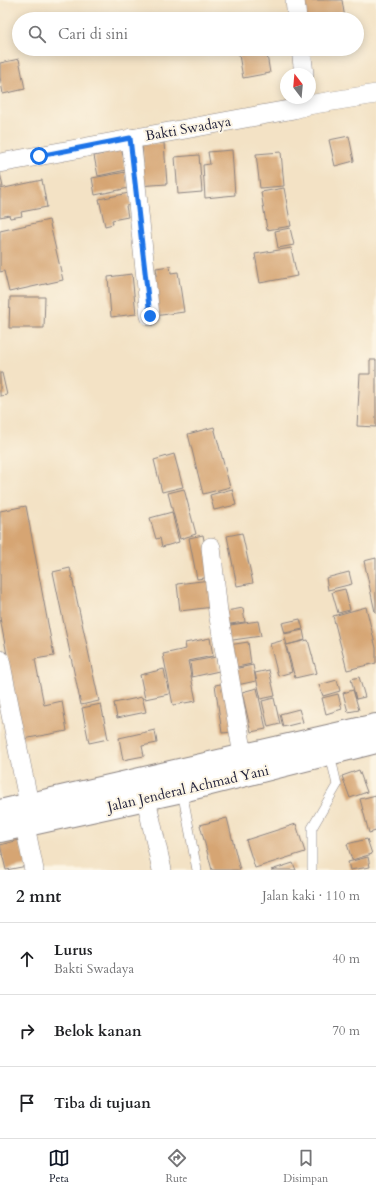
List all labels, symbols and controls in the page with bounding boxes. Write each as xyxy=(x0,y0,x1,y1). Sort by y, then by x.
search box xyxy=(12,12,364,56)
icon: search xyxy=(26,23,48,45)
text: Cari di sini xyxy=(58,24,128,44)
north arrow xyxy=(280,68,316,104)
street label: Bakti Swadaya xyxy=(144,112,232,145)
route start xyxy=(30,147,48,165)
route end xyxy=(141,307,159,325)
street label: Jalan Jenderal Achmad Yani xyxy=(104,761,271,817)
text: 2 mnt xyxy=(16,885,61,908)
text: Jalan kaki · 110 m xyxy=(262,887,360,905)
text: Lurus xyxy=(54,940,93,960)
icon: ahead xyxy=(16,948,38,970)
text: 40 m xyxy=(332,950,360,968)
text: Bakti Swadaya xyxy=(54,960,134,978)
icon: right xyxy=(16,1020,38,1042)
text: Belok kanan xyxy=(54,1021,142,1041)
text: 70 m xyxy=(332,1022,360,1040)
icon: arrive xyxy=(16,1092,38,1114)
text: Tiba di tujuan xyxy=(54,1093,151,1113)
tab: Peta xyxy=(48,1147,70,1186)
tab: Rute xyxy=(165,1147,188,1186)
tab: Disimpan xyxy=(283,1147,328,1186)

